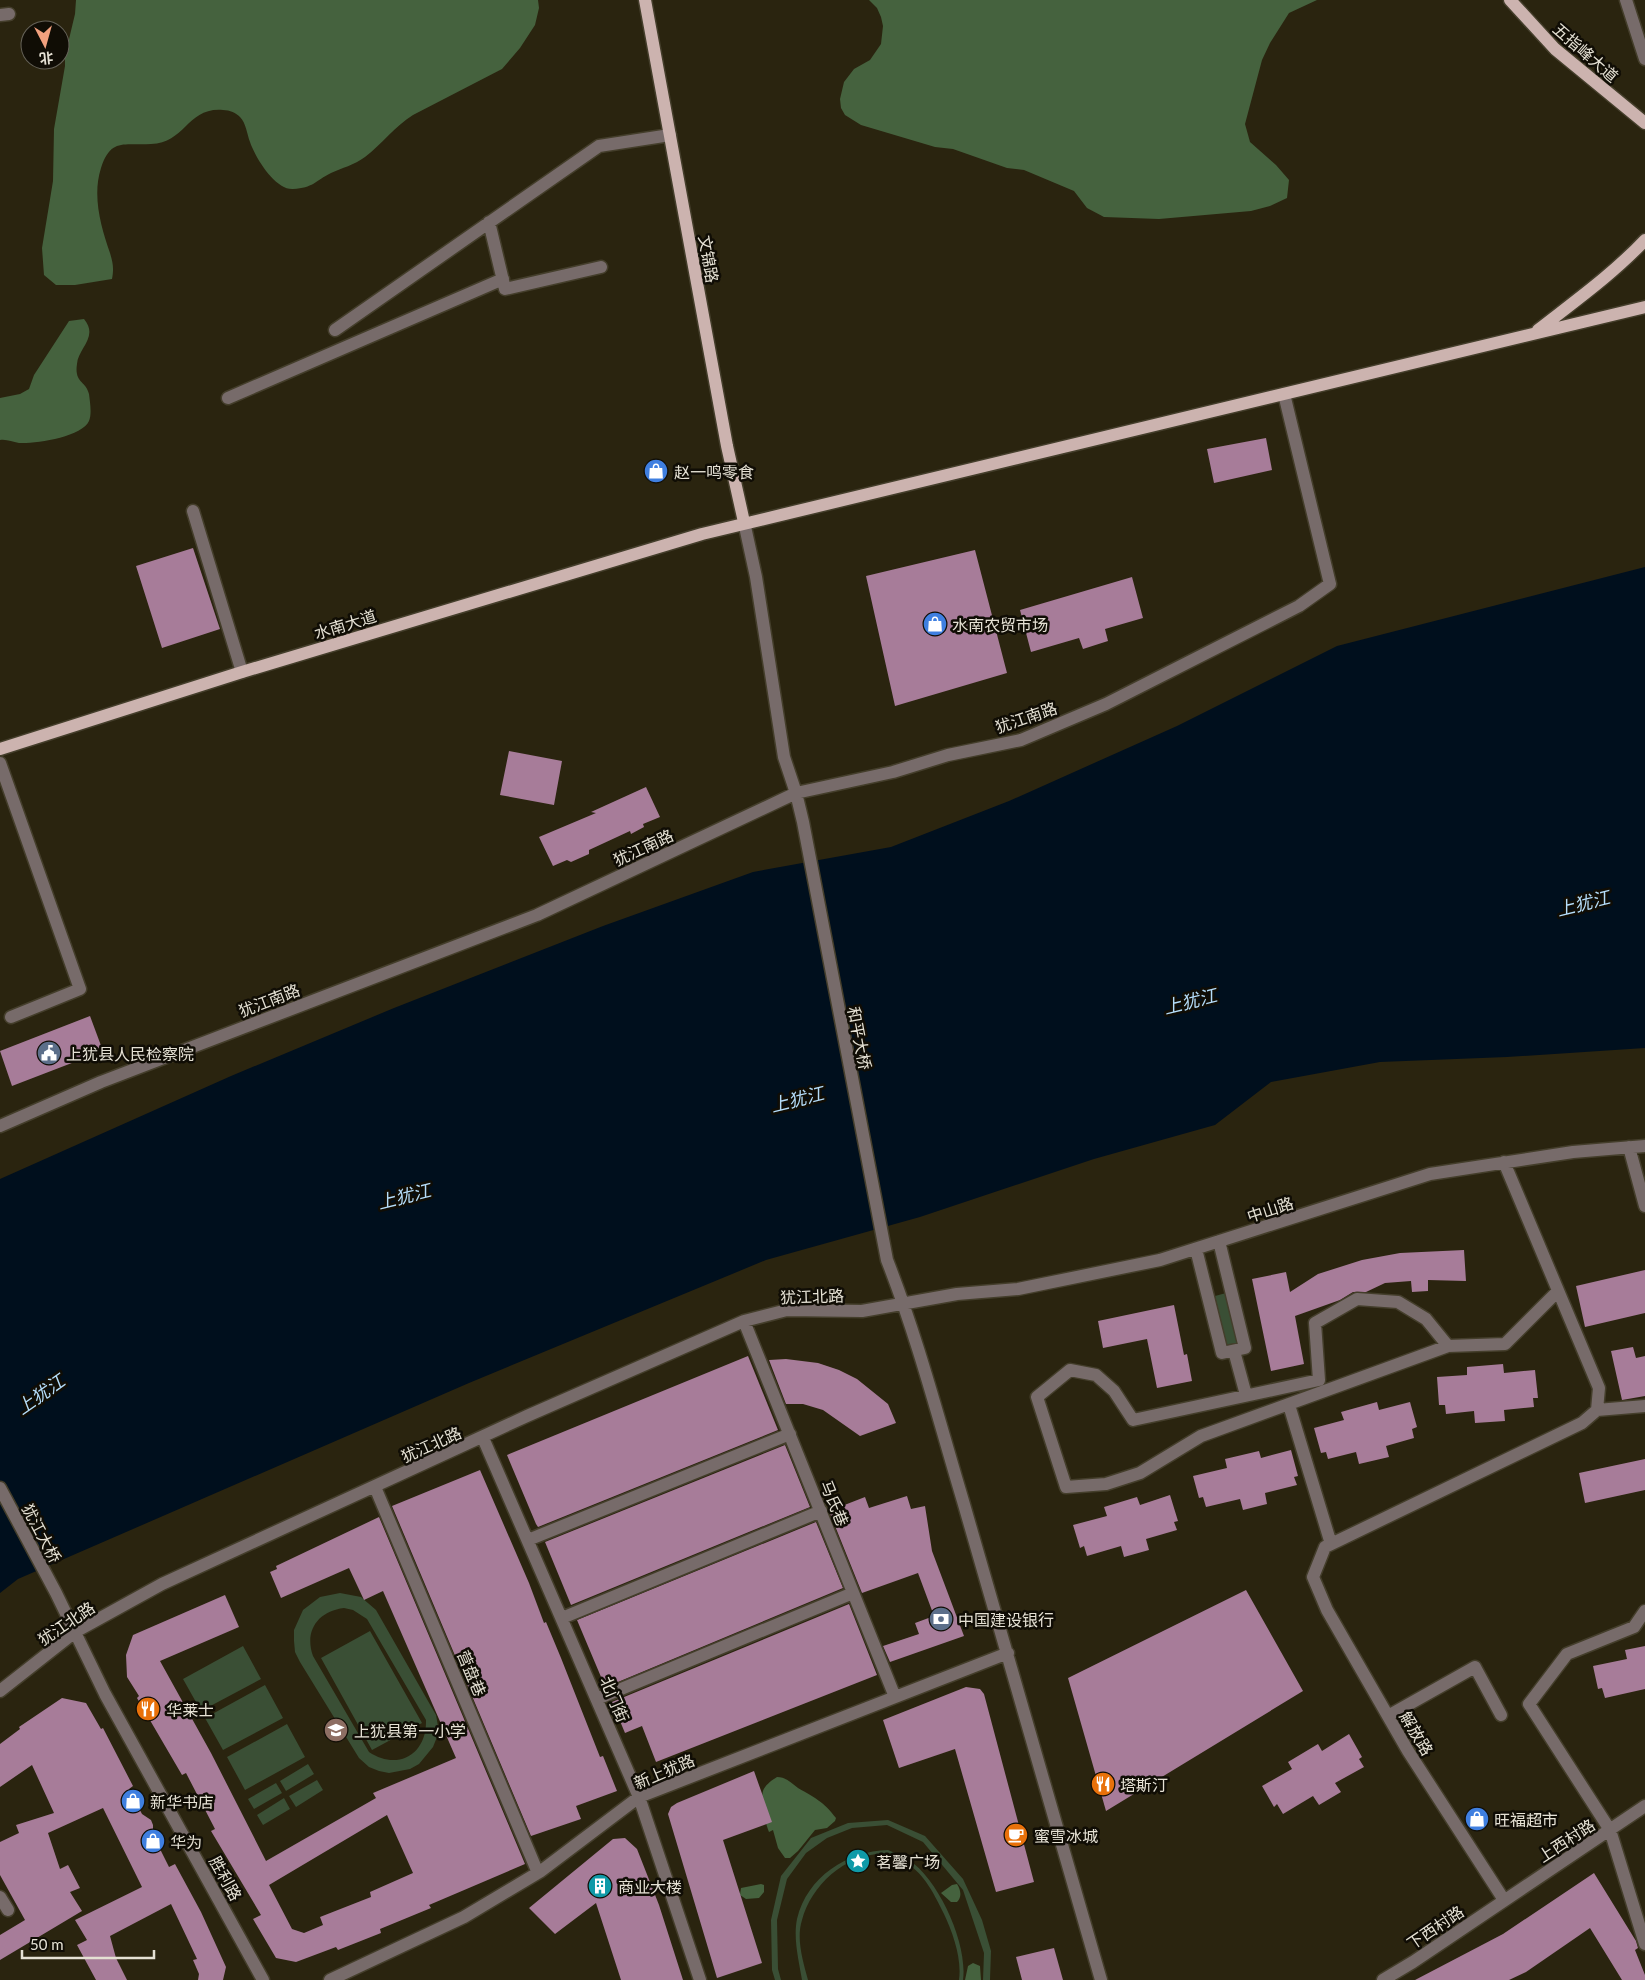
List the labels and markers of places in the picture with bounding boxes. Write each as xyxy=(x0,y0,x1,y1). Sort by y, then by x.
shop icon: 赵一鸣零食 xyxy=(643,458,669,484)
place label: 赵一鸣零食 xyxy=(674,462,754,481)
shop icon: 水南农贸市场 xyxy=(922,611,948,637)
place label: 水南农贸市场 xyxy=(952,615,1048,634)
public building icon: 上犹县人民检察院 xyxy=(36,1040,62,1066)
place label: 上犹县人民检察院 xyxy=(66,1044,194,1063)
bank icon: 中国建设银行 xyxy=(928,1606,954,1632)
place label: 中国建设银行 xyxy=(958,1610,1054,1629)
restaurant icon: 华莱士 xyxy=(135,1696,161,1722)
place label: 华莱士 xyxy=(166,1700,214,1719)
school or university icon: 上犹县第一小学 xyxy=(323,1717,349,1743)
place label: 上犹县第一小学 xyxy=(354,1721,466,1740)
restaurant icon: 塔斯汀 xyxy=(1090,1771,1116,1797)
place label: 塔斯汀 xyxy=(1120,1775,1168,1794)
shop icon: 新华书店 xyxy=(120,1788,146,1814)
place label: 新华书店 xyxy=(150,1792,214,1811)
shop icon: 旺福超市 xyxy=(1464,1806,1490,1832)
place label: 旺福超市 xyxy=(1494,1810,1558,1829)
cafe icon: 蜜雪冰城 xyxy=(1003,1822,1029,1848)
place label: 蜜雪冰城 xyxy=(1034,1826,1098,1845)
shop icon: 华为 xyxy=(140,1828,166,1854)
place label: 华为 xyxy=(170,1832,202,1851)
place icon: 茗馨广场 xyxy=(845,1848,871,1874)
place label: 茗馨广场 xyxy=(876,1852,940,1871)
building icon: 商业大楼 xyxy=(587,1873,613,1899)
place label: 商业大楼 xyxy=(618,1877,682,1896)

